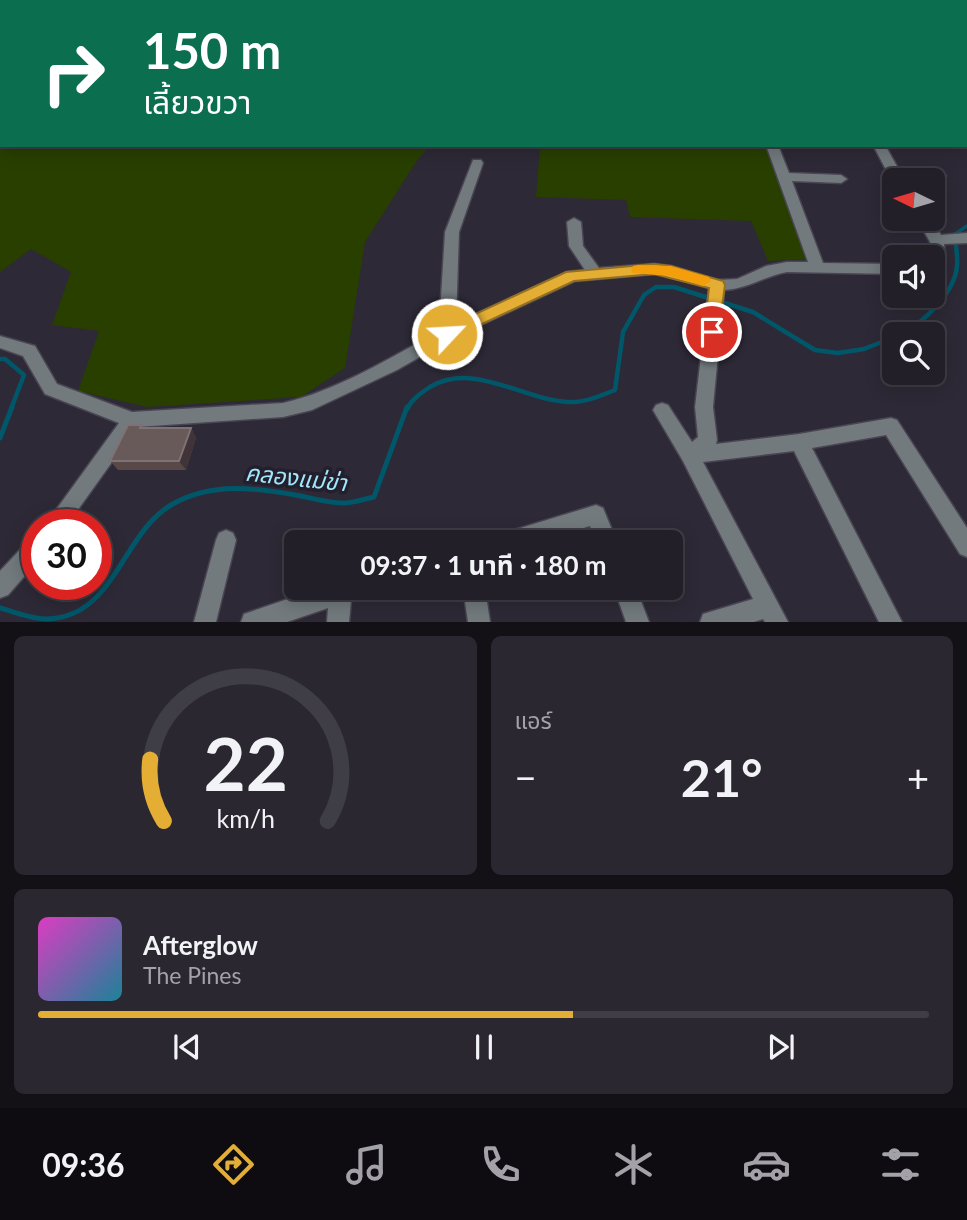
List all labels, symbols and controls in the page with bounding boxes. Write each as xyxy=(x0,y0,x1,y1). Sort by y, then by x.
text: 150 m xyxy=(143,21,281,79)
icon: right xyxy=(28,28,119,119)
text: เลี้ยวขวา xyxy=(143,82,251,121)
north arrow xyxy=(882,168,945,231)
map controls xyxy=(882,168,945,385)
button: sound xyxy=(882,245,945,308)
position arrow xyxy=(410,297,484,371)
pin xyxy=(682,302,742,362)
icon: arrive xyxy=(693,313,731,351)
button: search xyxy=(882,322,945,385)
water label: คลองแม่ข่า xyxy=(244,458,350,496)
speed limit sign: 30 xyxy=(21,509,112,600)
text: 09:37 · 1 นาที · 180 m xyxy=(360,549,607,581)
text: แอร์ xyxy=(515,706,552,734)
text: 22 xyxy=(203,720,287,808)
text: 21° xyxy=(681,746,763,808)
text: − xyxy=(515,754,537,800)
text: + xyxy=(907,754,929,800)
text: km/h xyxy=(216,803,275,833)
text: Afterglow xyxy=(143,929,258,961)
text: The Pines xyxy=(143,961,241,989)
icon: previous xyxy=(168,1028,206,1066)
icon: pause xyxy=(465,1028,503,1066)
icon: next xyxy=(762,1028,800,1066)
icon: directions xyxy=(209,1140,258,1189)
icon: music xyxy=(342,1140,391,1189)
icon: phone xyxy=(476,1140,525,1189)
icon: climate xyxy=(609,1140,658,1189)
icon: car xyxy=(742,1140,791,1189)
icon: filters xyxy=(876,1140,925,1189)
text: 09:36 xyxy=(42,1145,125,1184)

